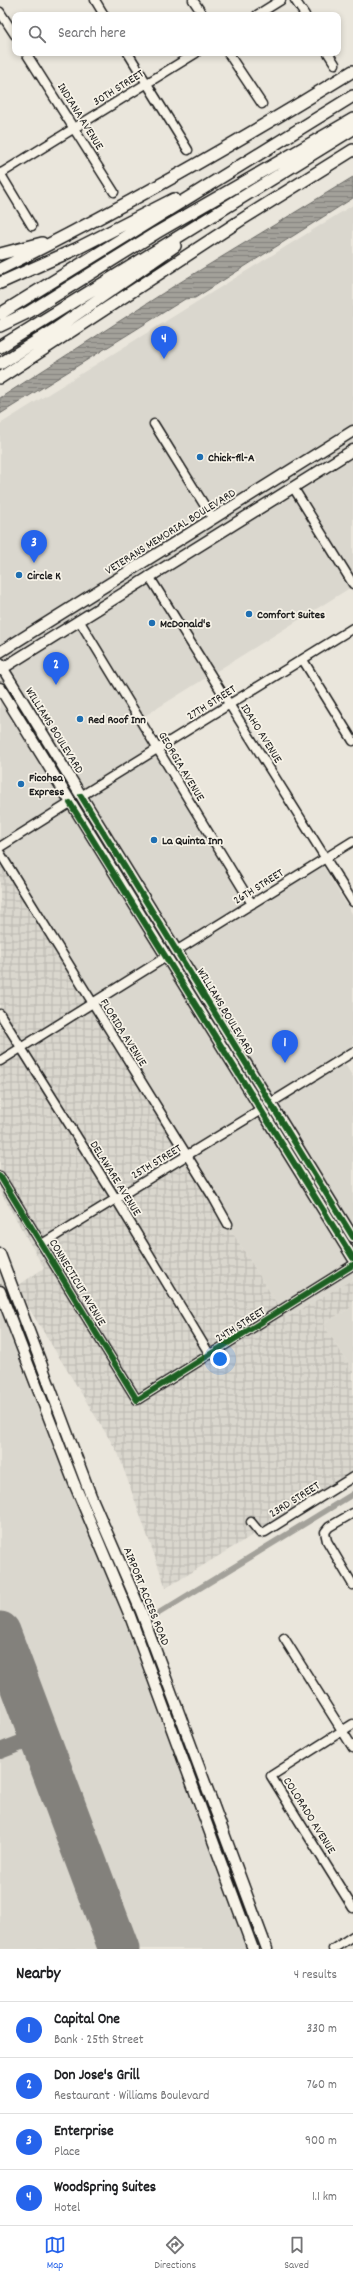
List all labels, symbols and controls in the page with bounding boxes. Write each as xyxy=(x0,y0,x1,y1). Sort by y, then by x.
search box xyxy=(12,12,341,56)
icon: search xyxy=(26,23,48,45)
text: Search here xyxy=(58,23,126,45)
street label: 30TH STREET xyxy=(90,66,148,111)
street label: INDIANA AVENUE xyxy=(52,80,107,154)
pin: 4 xyxy=(151,326,177,359)
place label: Chick-fil-A xyxy=(208,450,255,467)
marker: Chick-fil-A xyxy=(195,452,205,462)
street label: VETERANS MEMORIAL BOULEVARD xyxy=(102,485,239,580)
pin: 3 xyxy=(21,530,47,563)
place label: Circle K xyxy=(27,568,61,585)
marker: Circle K xyxy=(14,570,24,580)
place label: Comfort Suites xyxy=(257,607,325,624)
marker: Comfort Suites xyxy=(244,609,254,619)
place label: McDonald's xyxy=(160,616,210,633)
marker: McDonald's xyxy=(147,618,157,628)
pin: 2 xyxy=(43,652,69,685)
street label: 27TH STREET xyxy=(184,681,240,725)
street label: WILLIAMS BOULEVARD xyxy=(20,684,87,777)
street label: IDAHO AVENUE xyxy=(236,701,286,767)
place label: Red Roof Inn xyxy=(88,712,146,729)
marker: Red Roof Inn xyxy=(75,714,85,724)
street label: GEORGIA AVENUE xyxy=(153,729,208,805)
place label: Ficohsa Express xyxy=(29,770,64,801)
marker: Ficohsa Express xyxy=(16,779,26,789)
place label: La Quinta Inn xyxy=(162,833,223,850)
marker: La Quinta Inn xyxy=(149,835,159,845)
street label: 26TH STREET xyxy=(230,865,287,909)
street label: WILLIAMS BOULEVARD xyxy=(192,965,257,1059)
street label: FLORIDA AVENUE xyxy=(95,996,151,1070)
pin: 1 xyxy=(272,1030,298,1063)
street label: DELAWARE AVENUE xyxy=(85,1138,145,1220)
street label: 25TH STREET xyxy=(128,1140,185,1184)
street label: CONNECTICUT AVENUE xyxy=(44,1236,110,1330)
street label: 24TH STREET xyxy=(213,1303,269,1347)
your location xyxy=(210,1349,230,1369)
street label: 23RD STREET xyxy=(266,1478,324,1523)
street label: AIRPORT ACCESS ROAD xyxy=(118,1545,173,1648)
street label: COLORADO AVENUE xyxy=(278,1774,339,1858)
text: Nearby xyxy=(16,1963,60,1987)
text: 4 results xyxy=(294,1966,337,1985)
text: Capital One xyxy=(54,2009,120,2031)
text: 1 xyxy=(28,2020,30,2039)
text: 330 m xyxy=(306,2020,337,2039)
text: Bank · 25th Street xyxy=(54,2031,144,2050)
text: Don Jose's Grill xyxy=(54,2065,140,2087)
text: 2 xyxy=(26,2076,32,2095)
text: 760 m xyxy=(307,2076,337,2095)
text: Restaurant · Williams Boulevard xyxy=(54,2087,209,2106)
text: Enterprise xyxy=(54,2121,114,2143)
text: 3 xyxy=(26,2132,32,2151)
text: 900 m xyxy=(305,2132,337,2151)
text: Place xyxy=(54,2143,80,2162)
text: WoodSpring Suites xyxy=(54,2177,156,2199)
text: 4 xyxy=(26,2188,32,2207)
text: 1.1 km xyxy=(312,2188,337,2207)
text: Hotel xyxy=(54,2199,80,2218)
tab: Map xyxy=(44,2234,66,2274)
tab: Directions xyxy=(154,2234,196,2274)
tab: Saved xyxy=(284,2234,309,2274)

